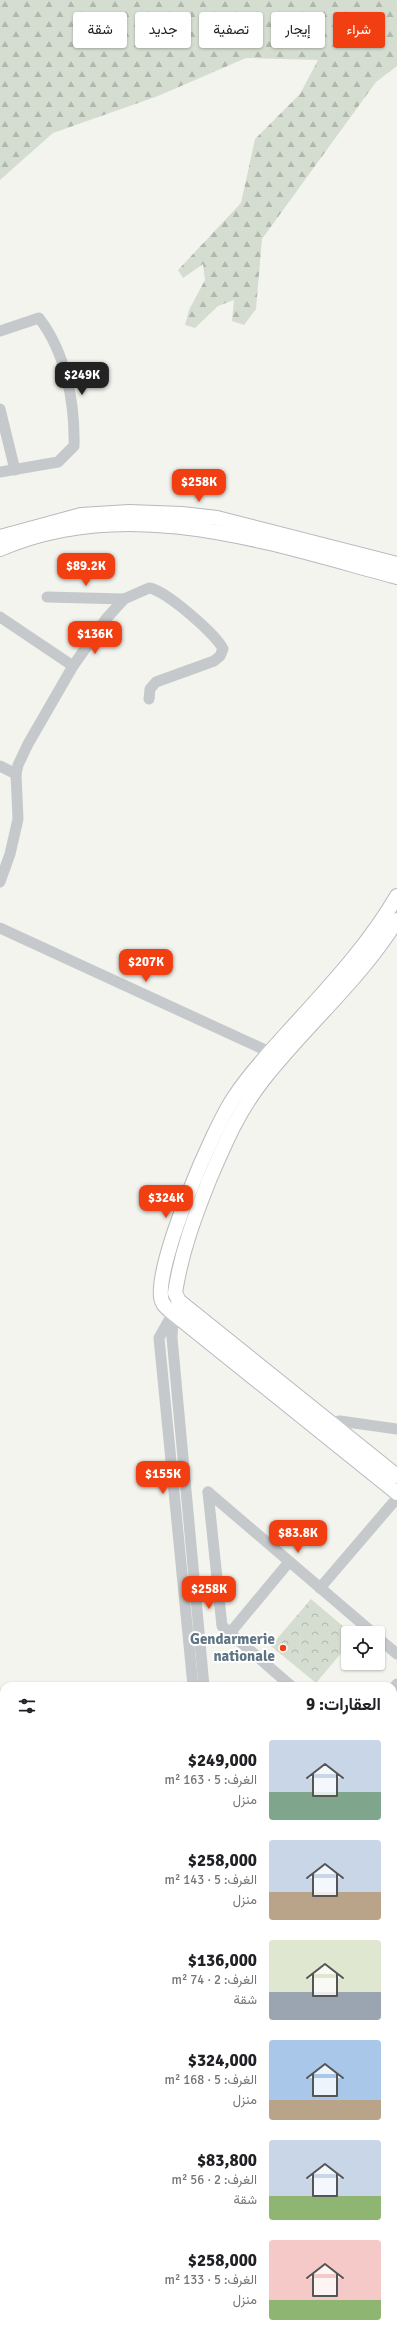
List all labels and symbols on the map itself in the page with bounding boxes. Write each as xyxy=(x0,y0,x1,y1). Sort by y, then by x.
pin: $249K xyxy=(54,362,110,396)
pin: $258K xyxy=(171,469,227,503)
pin: $89.2K xyxy=(53,553,119,587)
pin: $136K xyxy=(67,621,123,655)
pin: $207K xyxy=(118,949,174,983)
pin: $324K xyxy=(138,1185,194,1219)
pin: $155K xyxy=(135,1461,191,1495)
pin: $83.8K xyxy=(265,1520,331,1554)
pin: $258K xyxy=(181,1576,237,1610)
place label: Gendarmerie nationale xyxy=(190,1630,275,1665)
marker: Gendarmerie nationale xyxy=(278,1643,288,1653)

